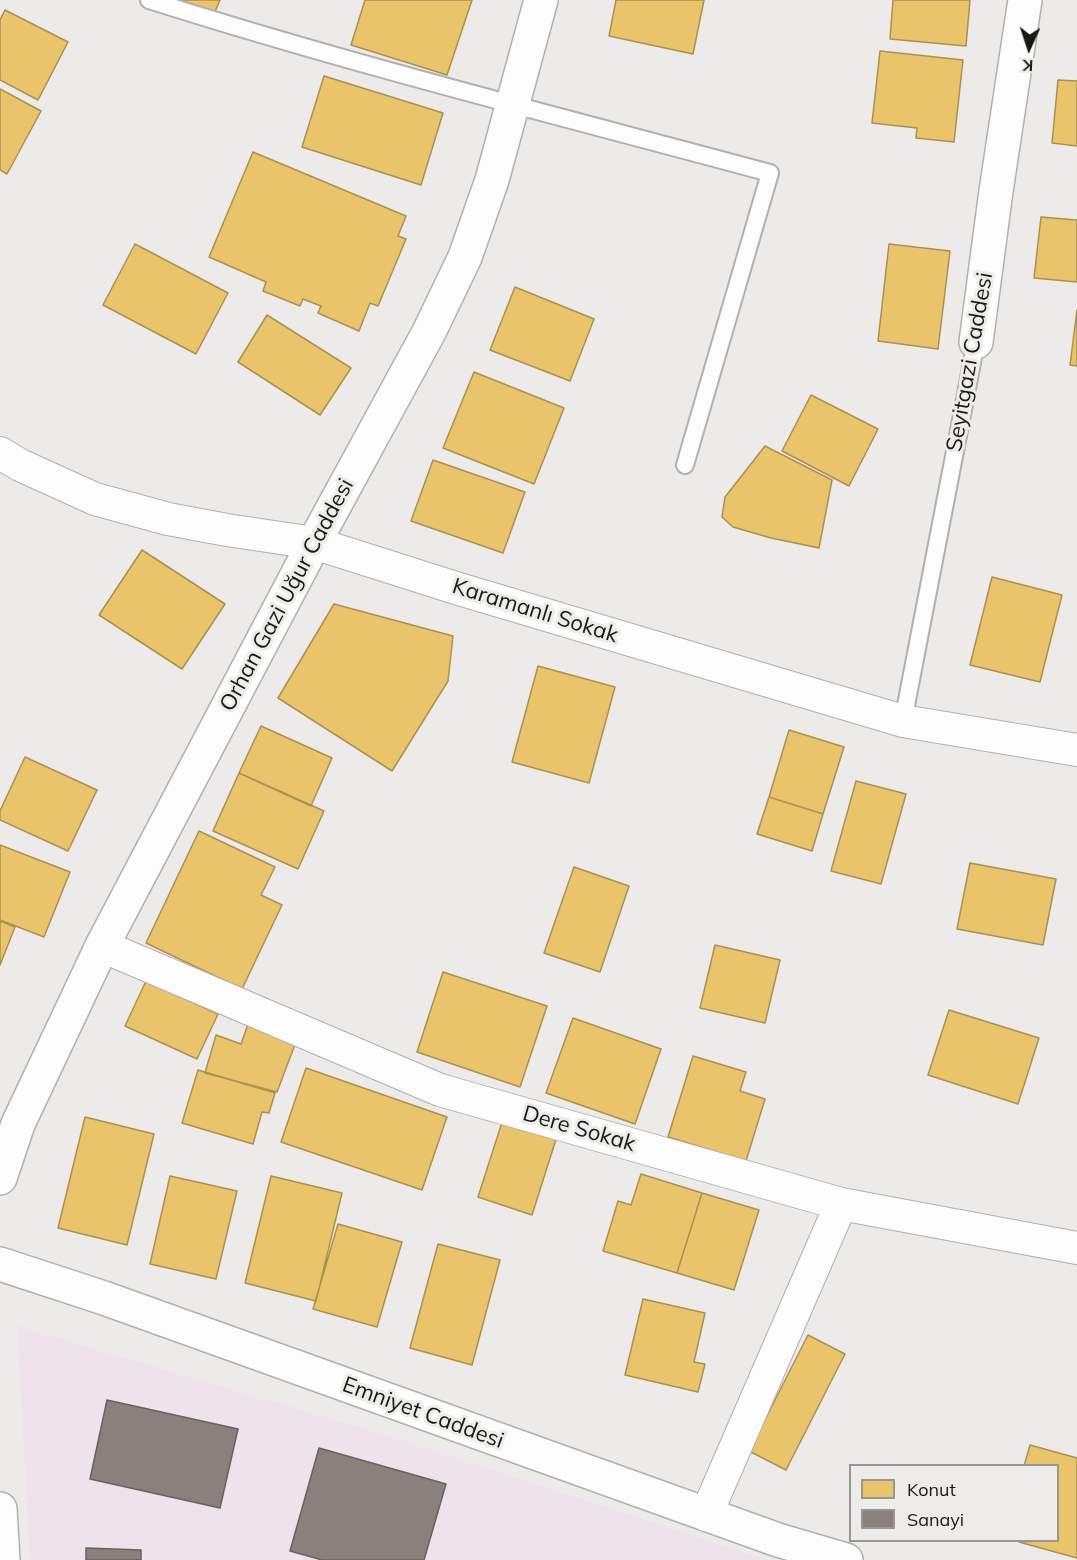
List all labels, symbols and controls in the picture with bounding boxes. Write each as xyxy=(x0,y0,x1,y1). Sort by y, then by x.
north arrow xyxy=(999,18,1059,78)
text: K xyxy=(1022,56,1034,76)
street label: Seyitgazi Caddesi xyxy=(941,270,999,454)
street label: Orhan Gazi Uğur Caddesi xyxy=(214,474,360,716)
street label: Karamanlı Sokak xyxy=(449,573,621,649)
street label: Dere Sokak xyxy=(520,1100,638,1158)
street label: Emniyet Caddesi xyxy=(339,1372,507,1454)
legend xyxy=(849,1464,1059,1542)
text: Konut xyxy=(907,1478,956,1501)
text: Sanayi xyxy=(907,1508,964,1531)

